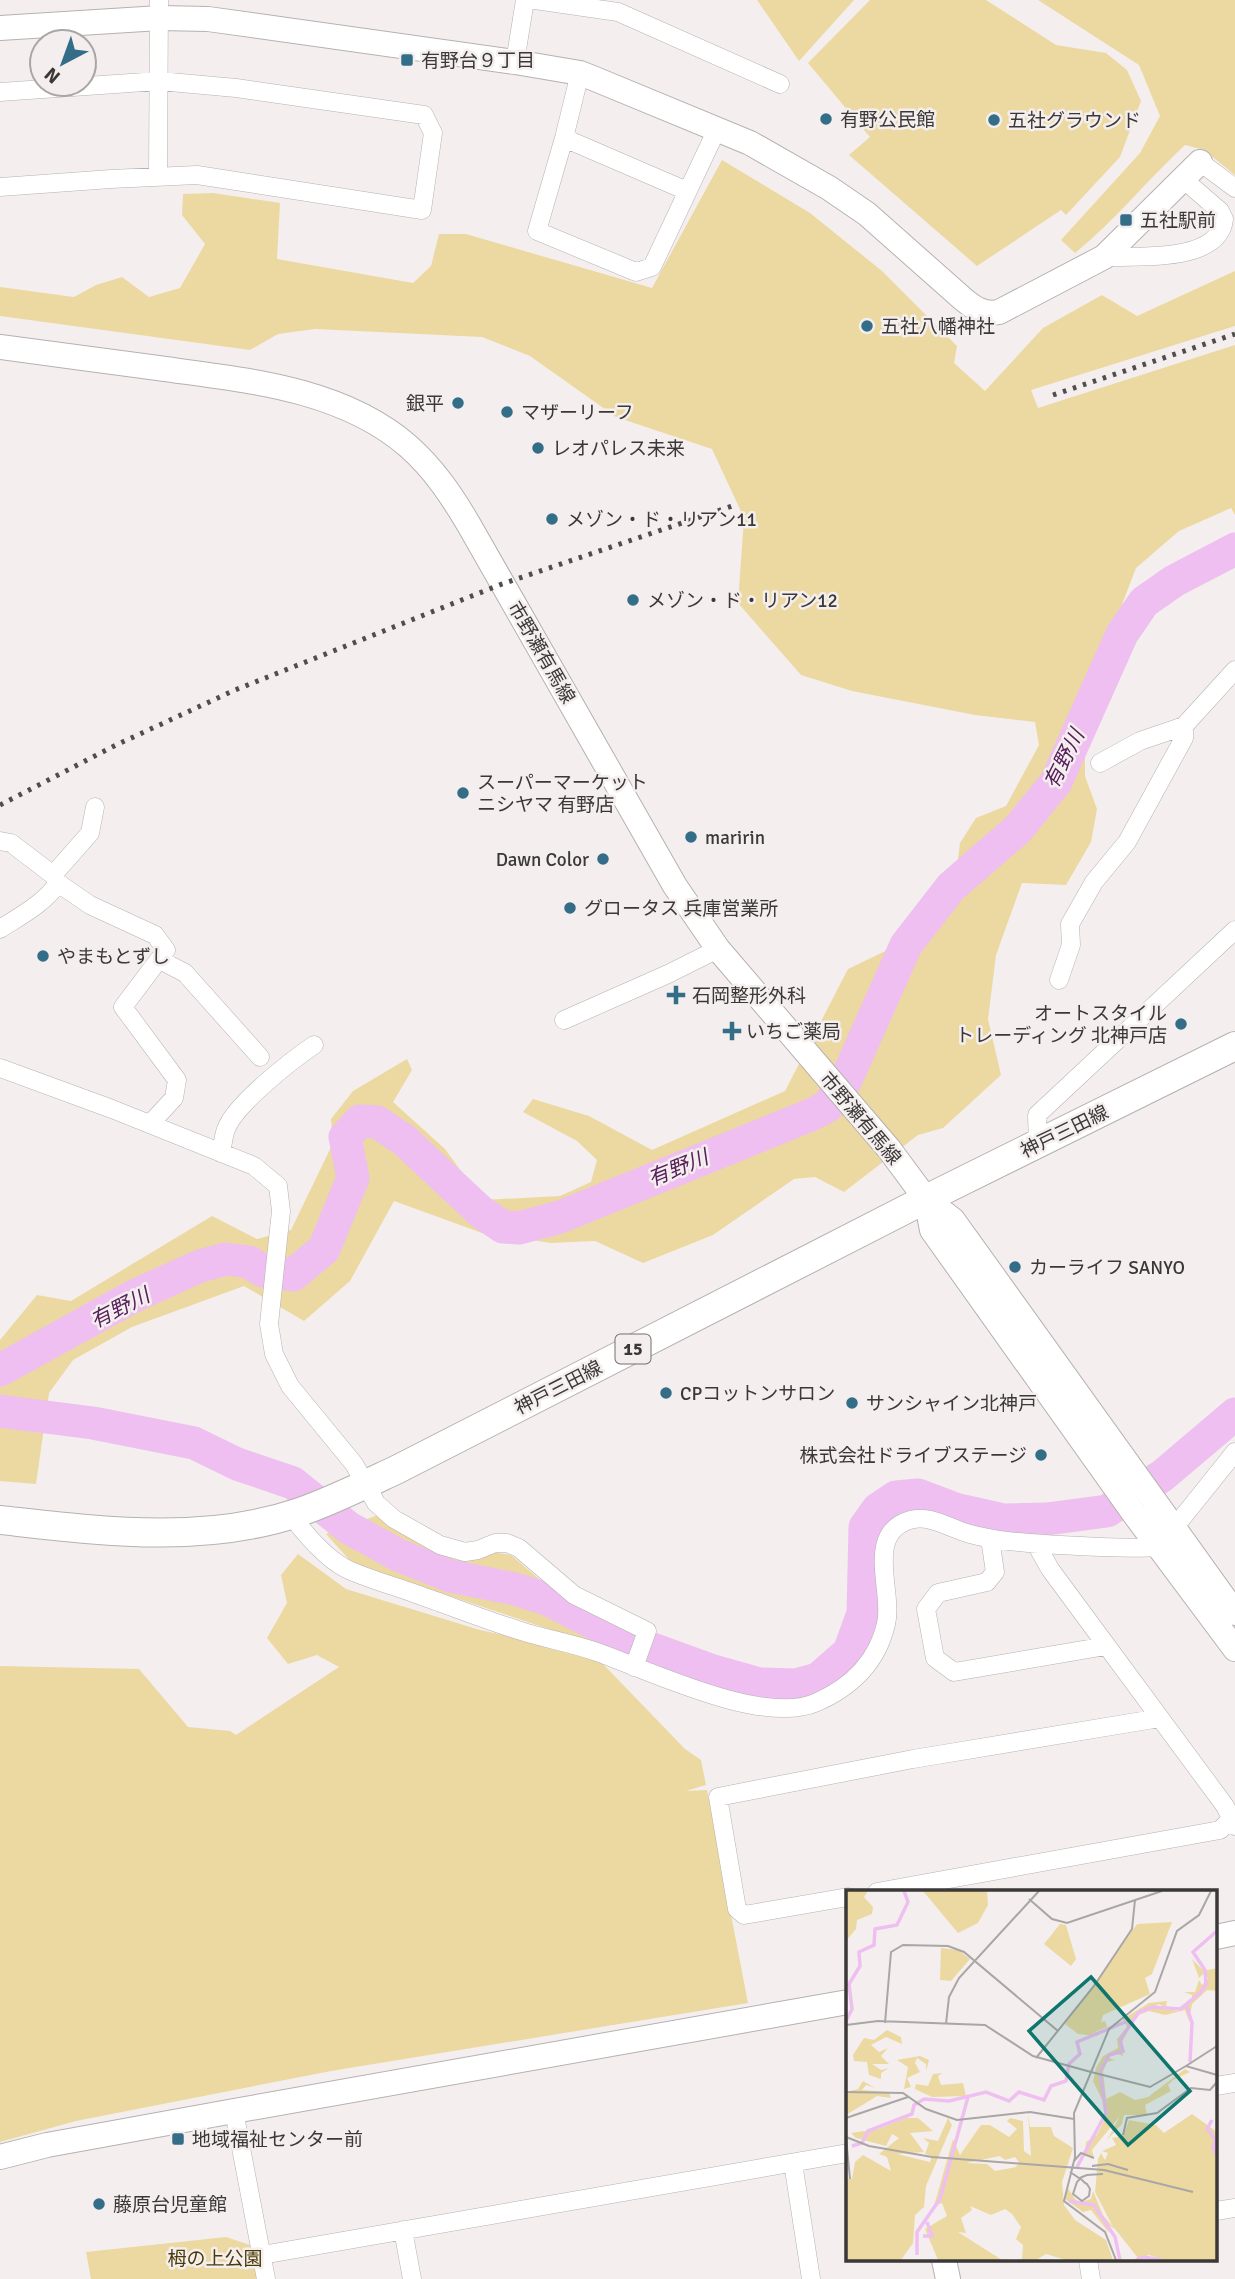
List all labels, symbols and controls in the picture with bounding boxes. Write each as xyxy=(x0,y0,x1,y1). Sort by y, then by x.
north arrow xyxy=(28,28,98,98)
place label: 有野台９丁目 xyxy=(421,49,535,73)
marker: 有野台９丁目 xyxy=(399,52,415,68)
text: N xyxy=(40,62,65,88)
place label: 有野公民館 xyxy=(840,108,935,132)
place label: 五社グラウンド xyxy=(1008,109,1141,133)
marker: 有野公民館 xyxy=(818,111,834,127)
marker: 五社グラウンド xyxy=(986,112,1002,128)
place label: 五社駅前 xyxy=(1140,209,1216,233)
marker: 五社駅前 xyxy=(1118,212,1134,228)
place label: 五社八幡神社 xyxy=(881,315,995,339)
marker: 五社八幡神社 xyxy=(859,318,875,334)
place label: 銀平 xyxy=(406,392,444,416)
marker: 銀平 xyxy=(450,395,466,411)
place label: マザーリーフ xyxy=(521,401,634,425)
marker: マザーリーフ xyxy=(499,404,515,420)
place label: レオパレス未来 xyxy=(552,437,685,461)
marker: レオパレス未来 xyxy=(530,440,546,456)
place label: メゾン・ド・リアン11 xyxy=(566,508,757,532)
marker: メゾン・ド・リアン11 xyxy=(544,511,560,527)
place label: メゾン・ド・リアン12 xyxy=(647,589,838,613)
marker: メゾン・ド・リアン12 xyxy=(625,592,641,608)
street label: 市野瀬有馬線 xyxy=(502,597,580,708)
water label: 有野川 xyxy=(1038,723,1091,793)
place label: スーパーマーケット ニシヤマ 有野店 xyxy=(477,771,648,817)
marker: スーパーマーケット ニシヤマ 有野店 xyxy=(455,785,471,801)
place label: maririn xyxy=(705,826,765,850)
marker: maririn xyxy=(683,829,699,845)
place label: Dawn Color xyxy=(496,848,589,872)
marker: Dawn Color xyxy=(595,851,611,867)
place label: グロータス 兵庫営業所 xyxy=(584,897,778,921)
marker: グロータス 兵庫営業所 xyxy=(562,900,578,916)
place label: やまもとずし xyxy=(57,945,170,969)
marker: やまもとずし xyxy=(35,948,51,964)
place label: 石岡整形外科 xyxy=(692,984,806,1008)
marker: 石岡整形外科 xyxy=(666,985,686,1005)
place label: オートスタイル トレーディング 北神戸店 xyxy=(955,1002,1167,1048)
marker: オートスタイル トレーディング 北神戸店 xyxy=(1173,1016,1189,1032)
place label: いちご薬局 xyxy=(746,1020,841,1044)
marker: いちご薬局 xyxy=(724,1023,740,1039)
street label: 市野瀬有馬線 xyxy=(814,1067,906,1170)
street label: 神戸三田線 xyxy=(1016,1100,1112,1164)
water label: 有野川 xyxy=(644,1143,714,1192)
place label: カーライフ SANYO xyxy=(1029,1256,1185,1280)
marker: カーライフ SANYO xyxy=(1007,1259,1023,1275)
water label: 有野川 xyxy=(86,1281,156,1334)
road number: 15 xyxy=(616,1334,650,1364)
street label: 神戸三田線 xyxy=(511,1356,606,1420)
place label: CPコットンサロン xyxy=(680,1382,835,1406)
marker: CPコットンサロン xyxy=(658,1385,674,1401)
place label: サンシャイン北神戸 xyxy=(866,1392,1037,1416)
marker: サンシャイン北神戸 xyxy=(844,1395,860,1411)
place label: 株式会社ドライブステージ xyxy=(799,1444,1027,1468)
marker: 株式会社ドライブステージ xyxy=(1033,1447,1049,1463)
inset map xyxy=(846,1890,1218,2262)
place label: 地域福祉センター前 xyxy=(192,2128,363,2152)
marker: 地域福祉センター前 xyxy=(170,2131,186,2147)
place label: 藤原台児童館 xyxy=(113,2193,227,2217)
marker: 藤原台児童館 xyxy=(91,2196,107,2212)
park label: 栂の上公園 xyxy=(167,2247,263,2271)

